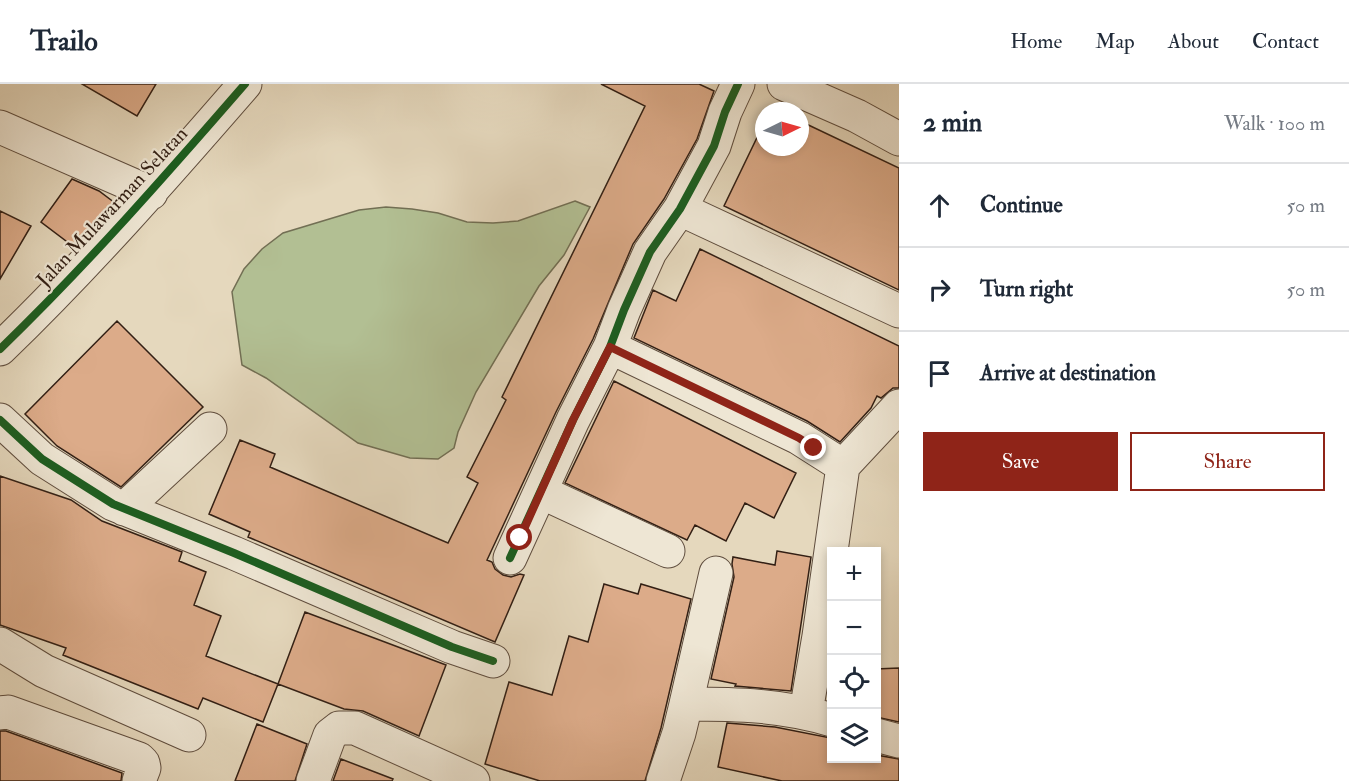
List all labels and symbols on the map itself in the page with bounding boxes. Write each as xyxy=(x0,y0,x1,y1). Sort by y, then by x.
north arrow xyxy=(755,102,809,156)
street label: Jalan Mulawarman Selatan xyxy=(30,122,193,293)
route end xyxy=(800,434,826,460)
route start xyxy=(506,524,532,550)

